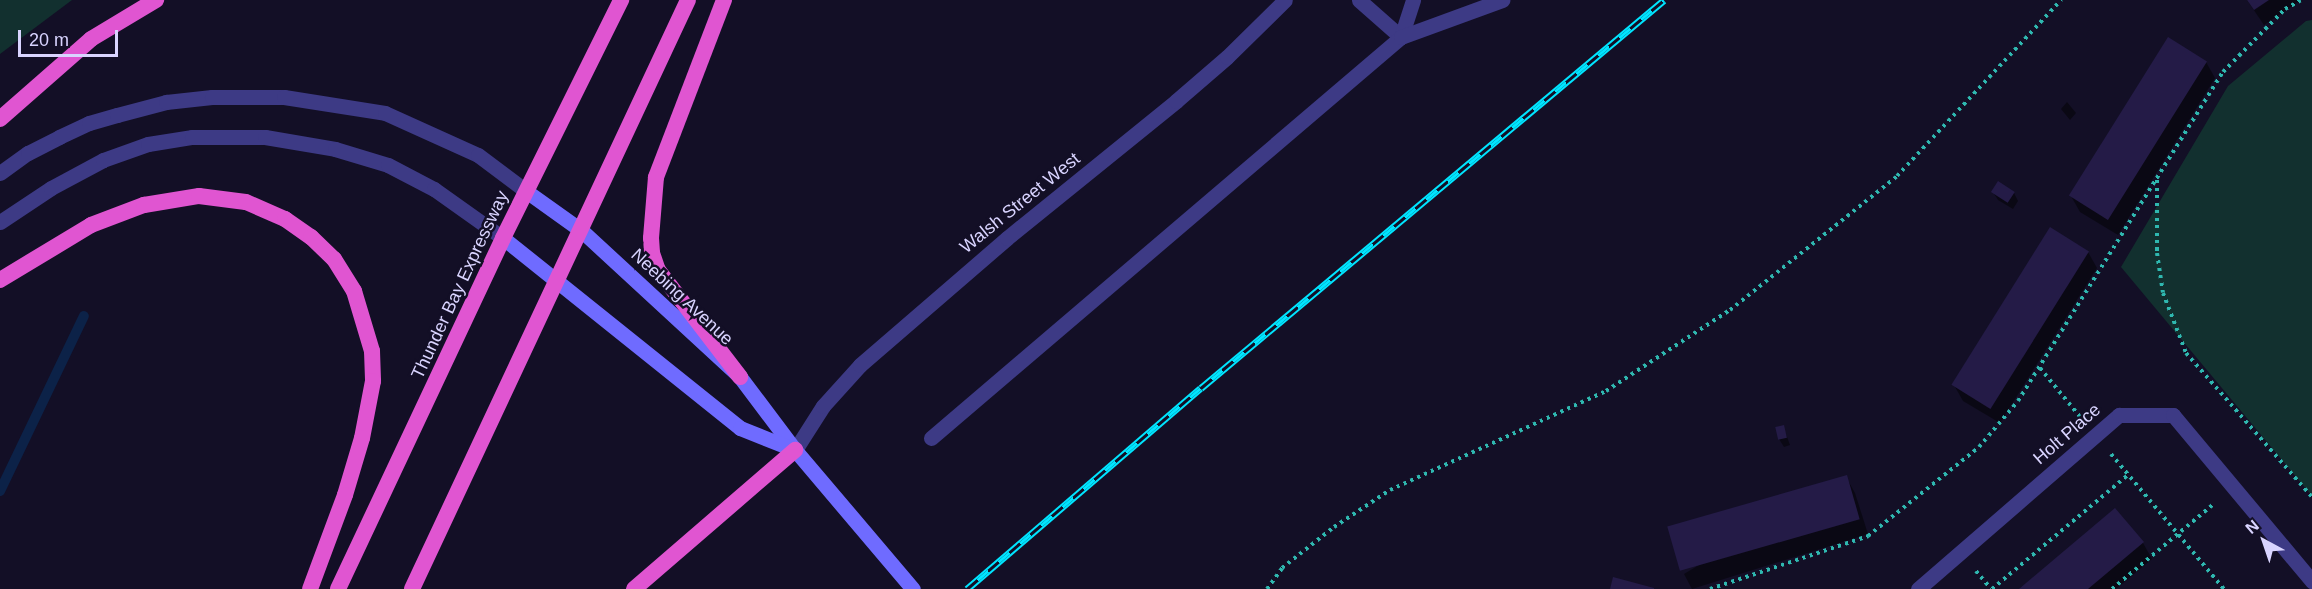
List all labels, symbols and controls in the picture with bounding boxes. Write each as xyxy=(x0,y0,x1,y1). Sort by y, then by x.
scale bar xyxy=(21,18,122,56)
text: 20 m xyxy=(29,30,69,50)
street label: Walsh Street West xyxy=(956,148,1084,258)
street label: Thunder Bay Expressway xyxy=(407,187,513,383)
street label: Neebing Avenue xyxy=(626,244,738,350)
street label: Holt Place xyxy=(2029,399,2105,469)
north arrow xyxy=(2234,511,2294,571)
text: N xyxy=(2242,517,2262,537)

